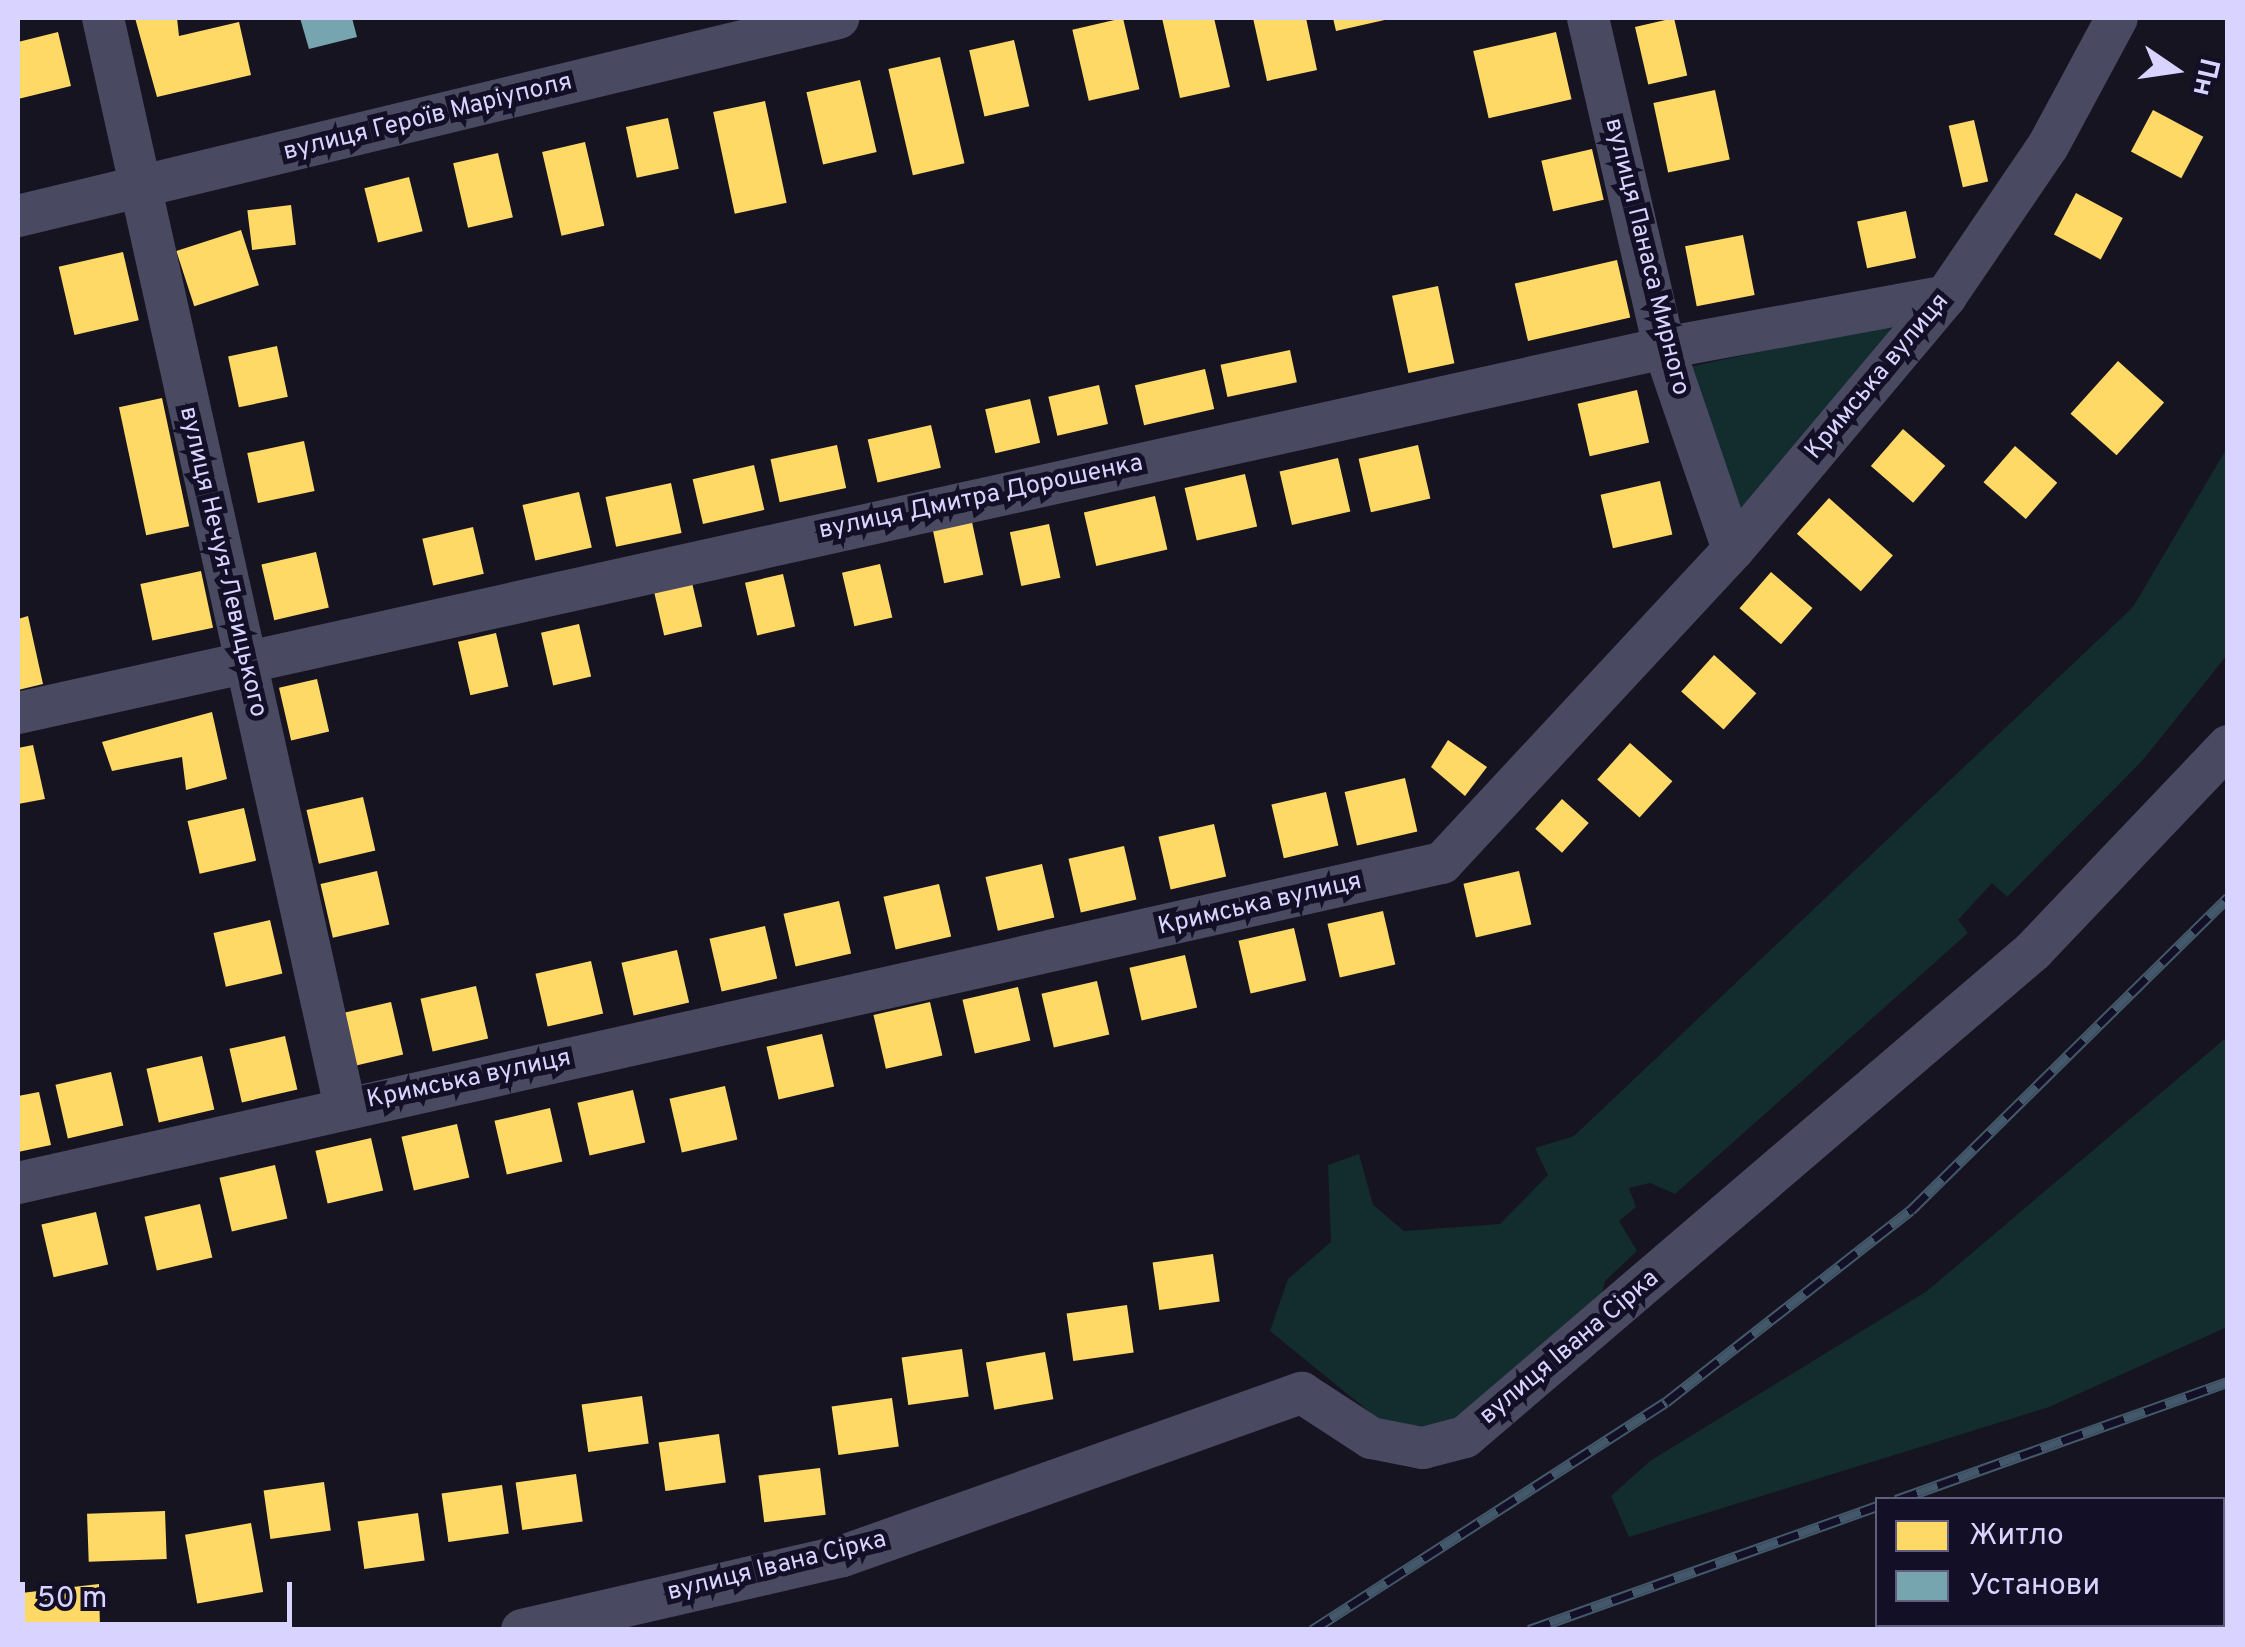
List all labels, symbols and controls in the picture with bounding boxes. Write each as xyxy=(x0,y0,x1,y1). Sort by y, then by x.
north arrow xyxy=(2125,20,2225,120)
text: Пн xyxy=(2182,54,2226,99)
street label: вулиця Героїв Маріуполя xyxy=(281,68,575,168)
street label: вулиця Панаса Мирного xyxy=(1597,115,1695,399)
street label: Кримська вулиця xyxy=(1800,288,1956,466)
street label: вулиця Нечуя-Левицького xyxy=(172,404,272,720)
street label: вулиця Дмитра Дорошенка xyxy=(816,449,1146,547)
street label: Кримська вулиця xyxy=(1155,867,1365,943)
street label: Кримська вулиця xyxy=(364,1044,574,1116)
street label: вулиця Івана Сірка xyxy=(1474,1264,1666,1432)
legend xyxy=(1875,1497,2225,1627)
text: Житло xyxy=(1969,1518,2064,1555)
street label: вулиця Івана Сірка xyxy=(664,1525,890,1609)
scale bar xyxy=(25,1562,298,1624)
text: Установи xyxy=(1969,1568,2100,1605)
text: 50 m xyxy=(37,1581,107,1618)

